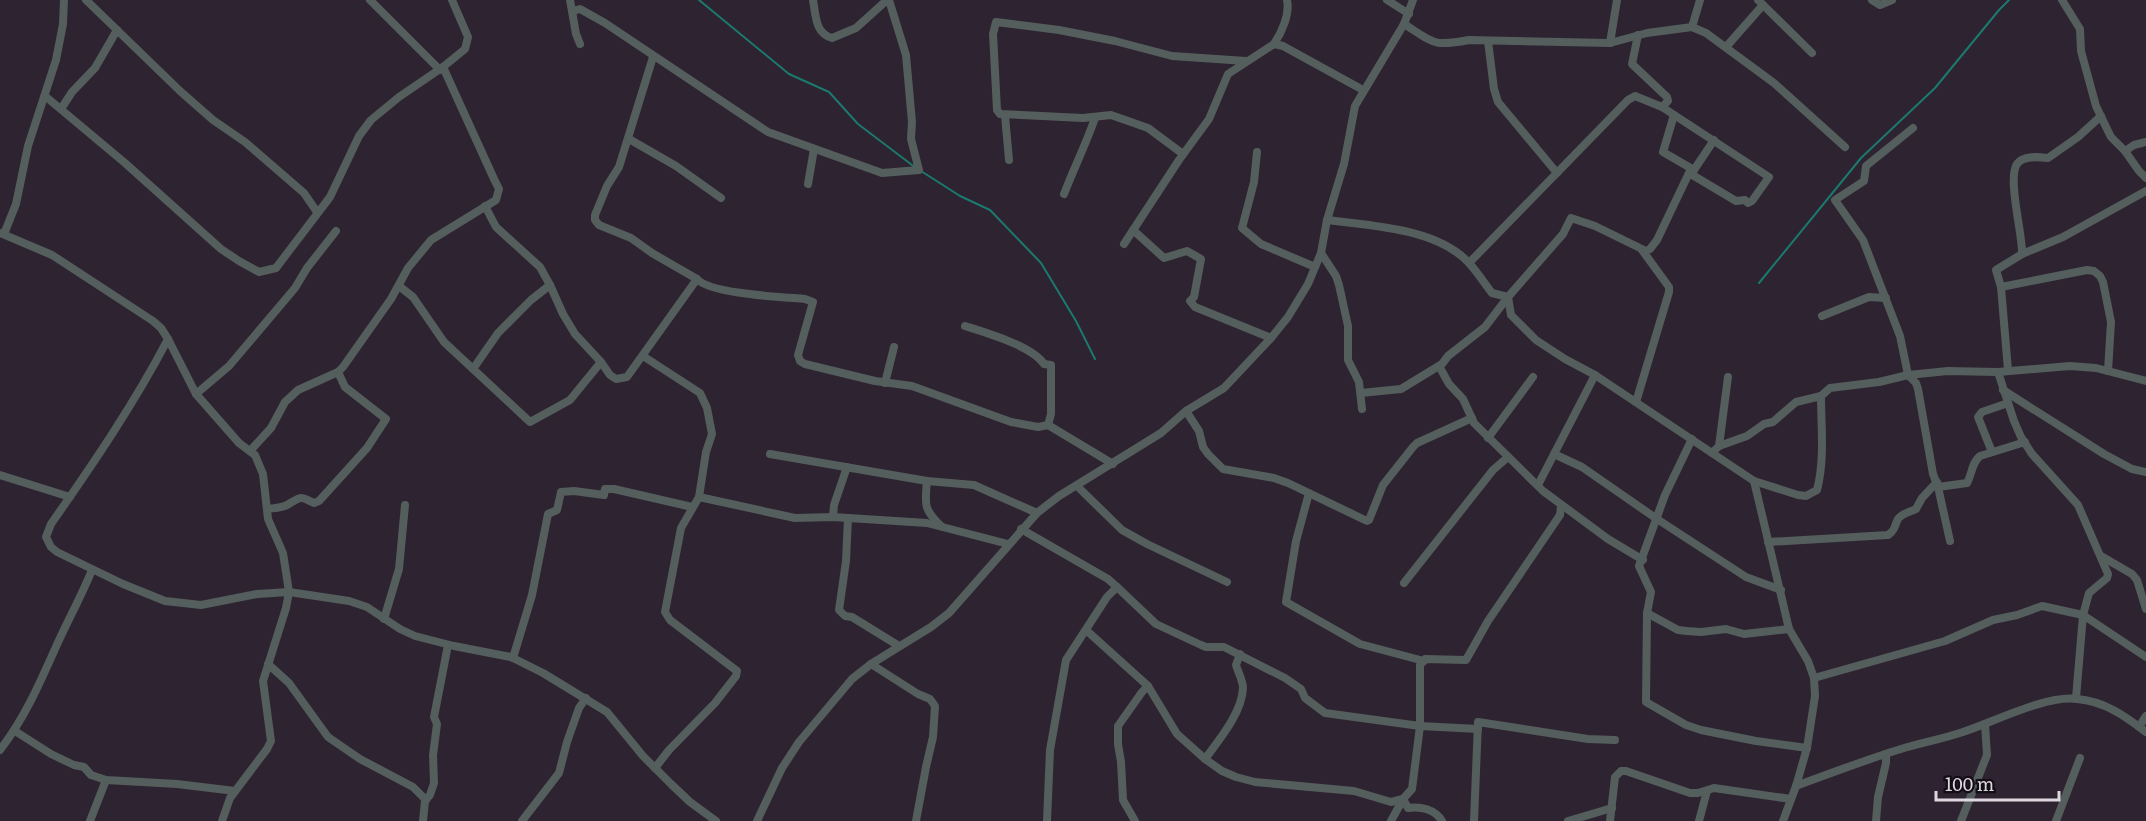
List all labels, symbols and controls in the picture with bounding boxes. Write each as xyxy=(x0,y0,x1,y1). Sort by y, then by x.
scale bar xyxy=(1936,764,2059,802)
text: 100 m xyxy=(1945,770,1994,797)

